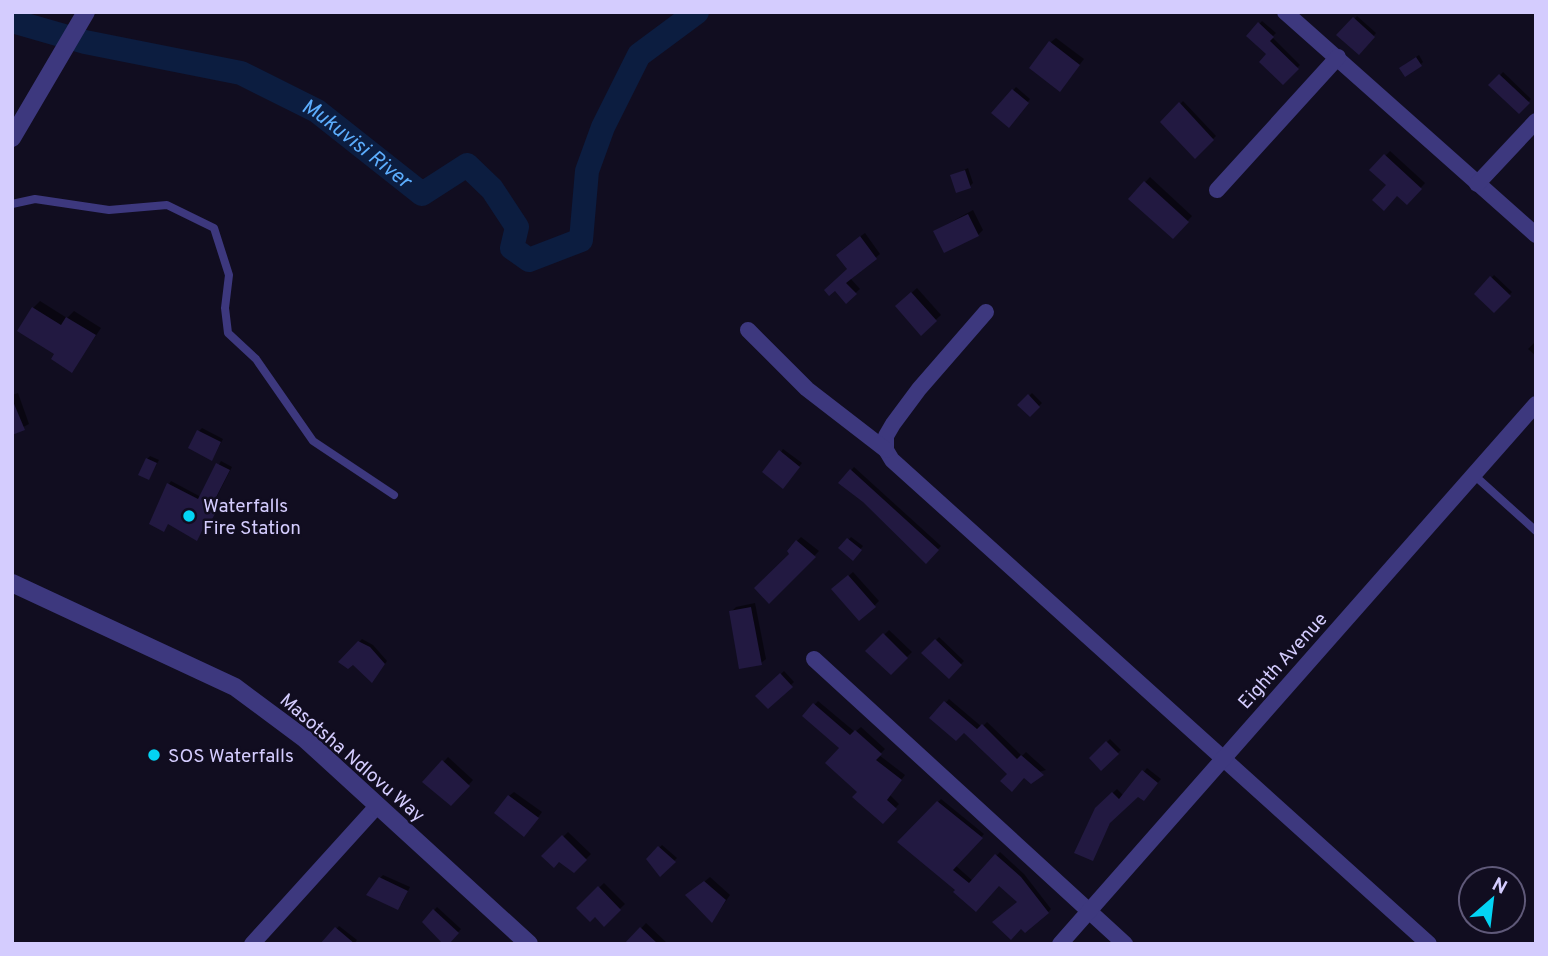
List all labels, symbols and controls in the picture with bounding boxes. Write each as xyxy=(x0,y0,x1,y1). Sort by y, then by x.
water label: Mukuvisi River xyxy=(297,94,418,197)
place label: Waterfalls Fire Station xyxy=(203,495,301,541)
marker: Waterfalls Fire Station xyxy=(181,508,197,524)
street label: Eighth Avenue xyxy=(1234,608,1333,715)
street label: Masotsha Ndlovu Way xyxy=(274,689,429,828)
place label: SOS Waterfalls xyxy=(168,745,294,769)
marker: SOS Waterfalls xyxy=(146,747,162,763)
north arrow xyxy=(1457,865,1527,935)
text: N xyxy=(1487,873,1511,901)

